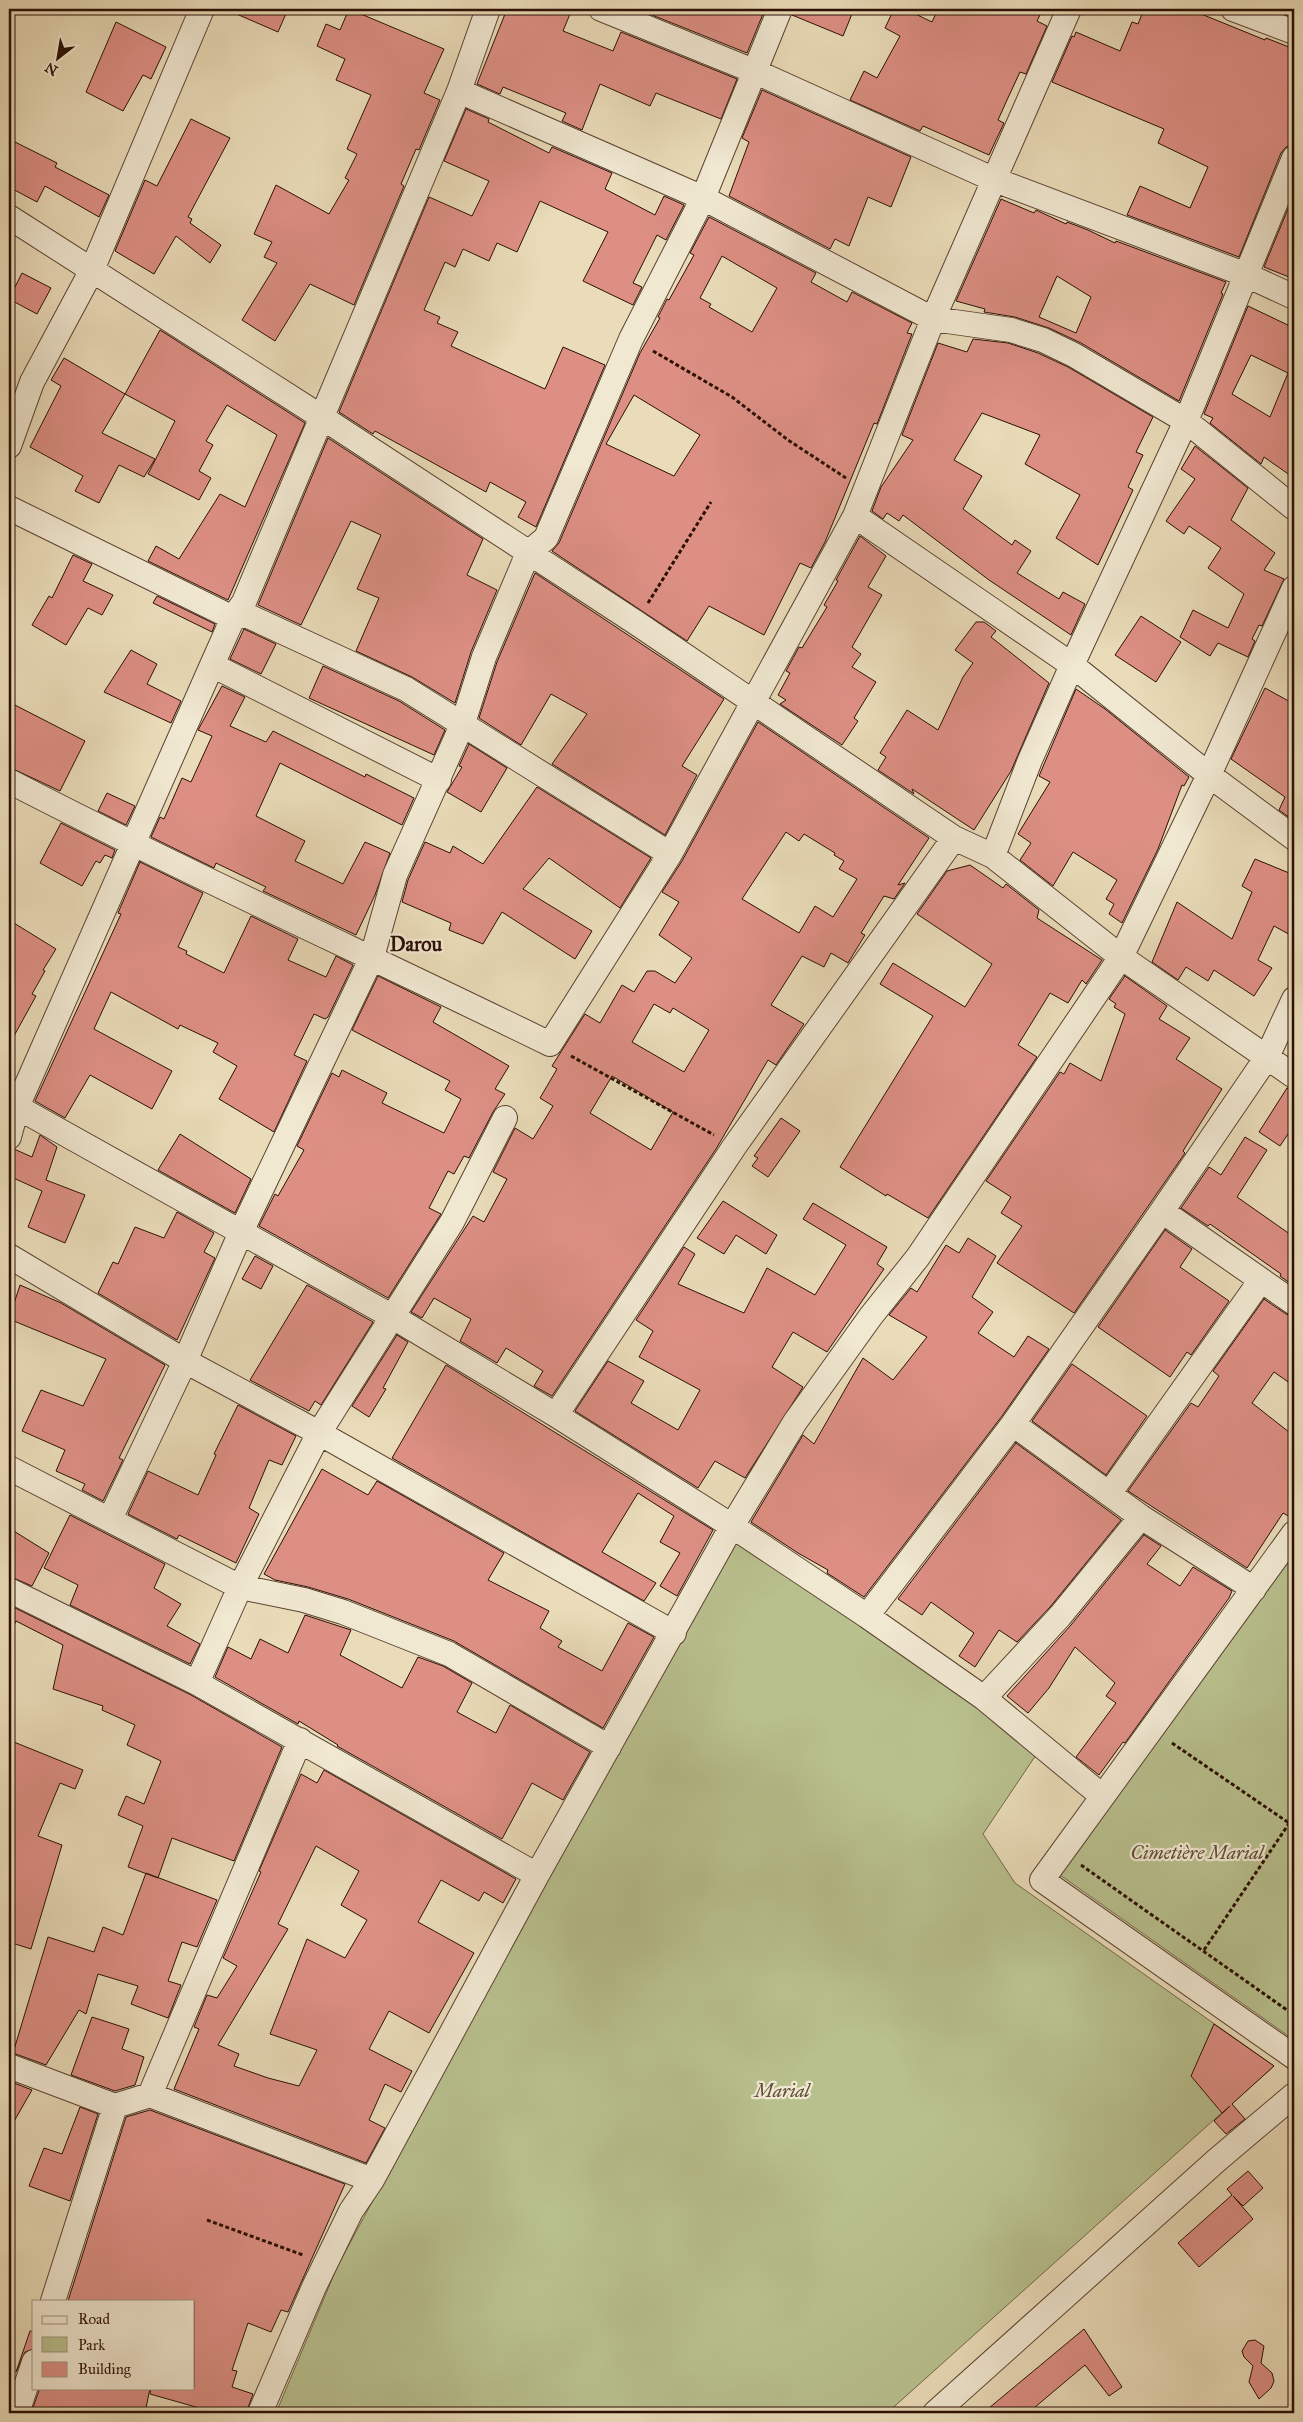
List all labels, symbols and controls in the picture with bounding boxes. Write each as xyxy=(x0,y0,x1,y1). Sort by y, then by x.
north arrow xyxy=(32,32,82,82)
text: N xyxy=(42,58,61,79)
district label: Darou xyxy=(390,932,443,956)
park label: Cimetière Marial xyxy=(1130,1841,1266,1864)
park label: Marial xyxy=(752,2079,812,2102)
legend xyxy=(32,2300,195,2390)
text: Road xyxy=(78,2310,110,2328)
text: Park xyxy=(78,2336,105,2354)
text: Building xyxy=(78,2360,132,2378)

